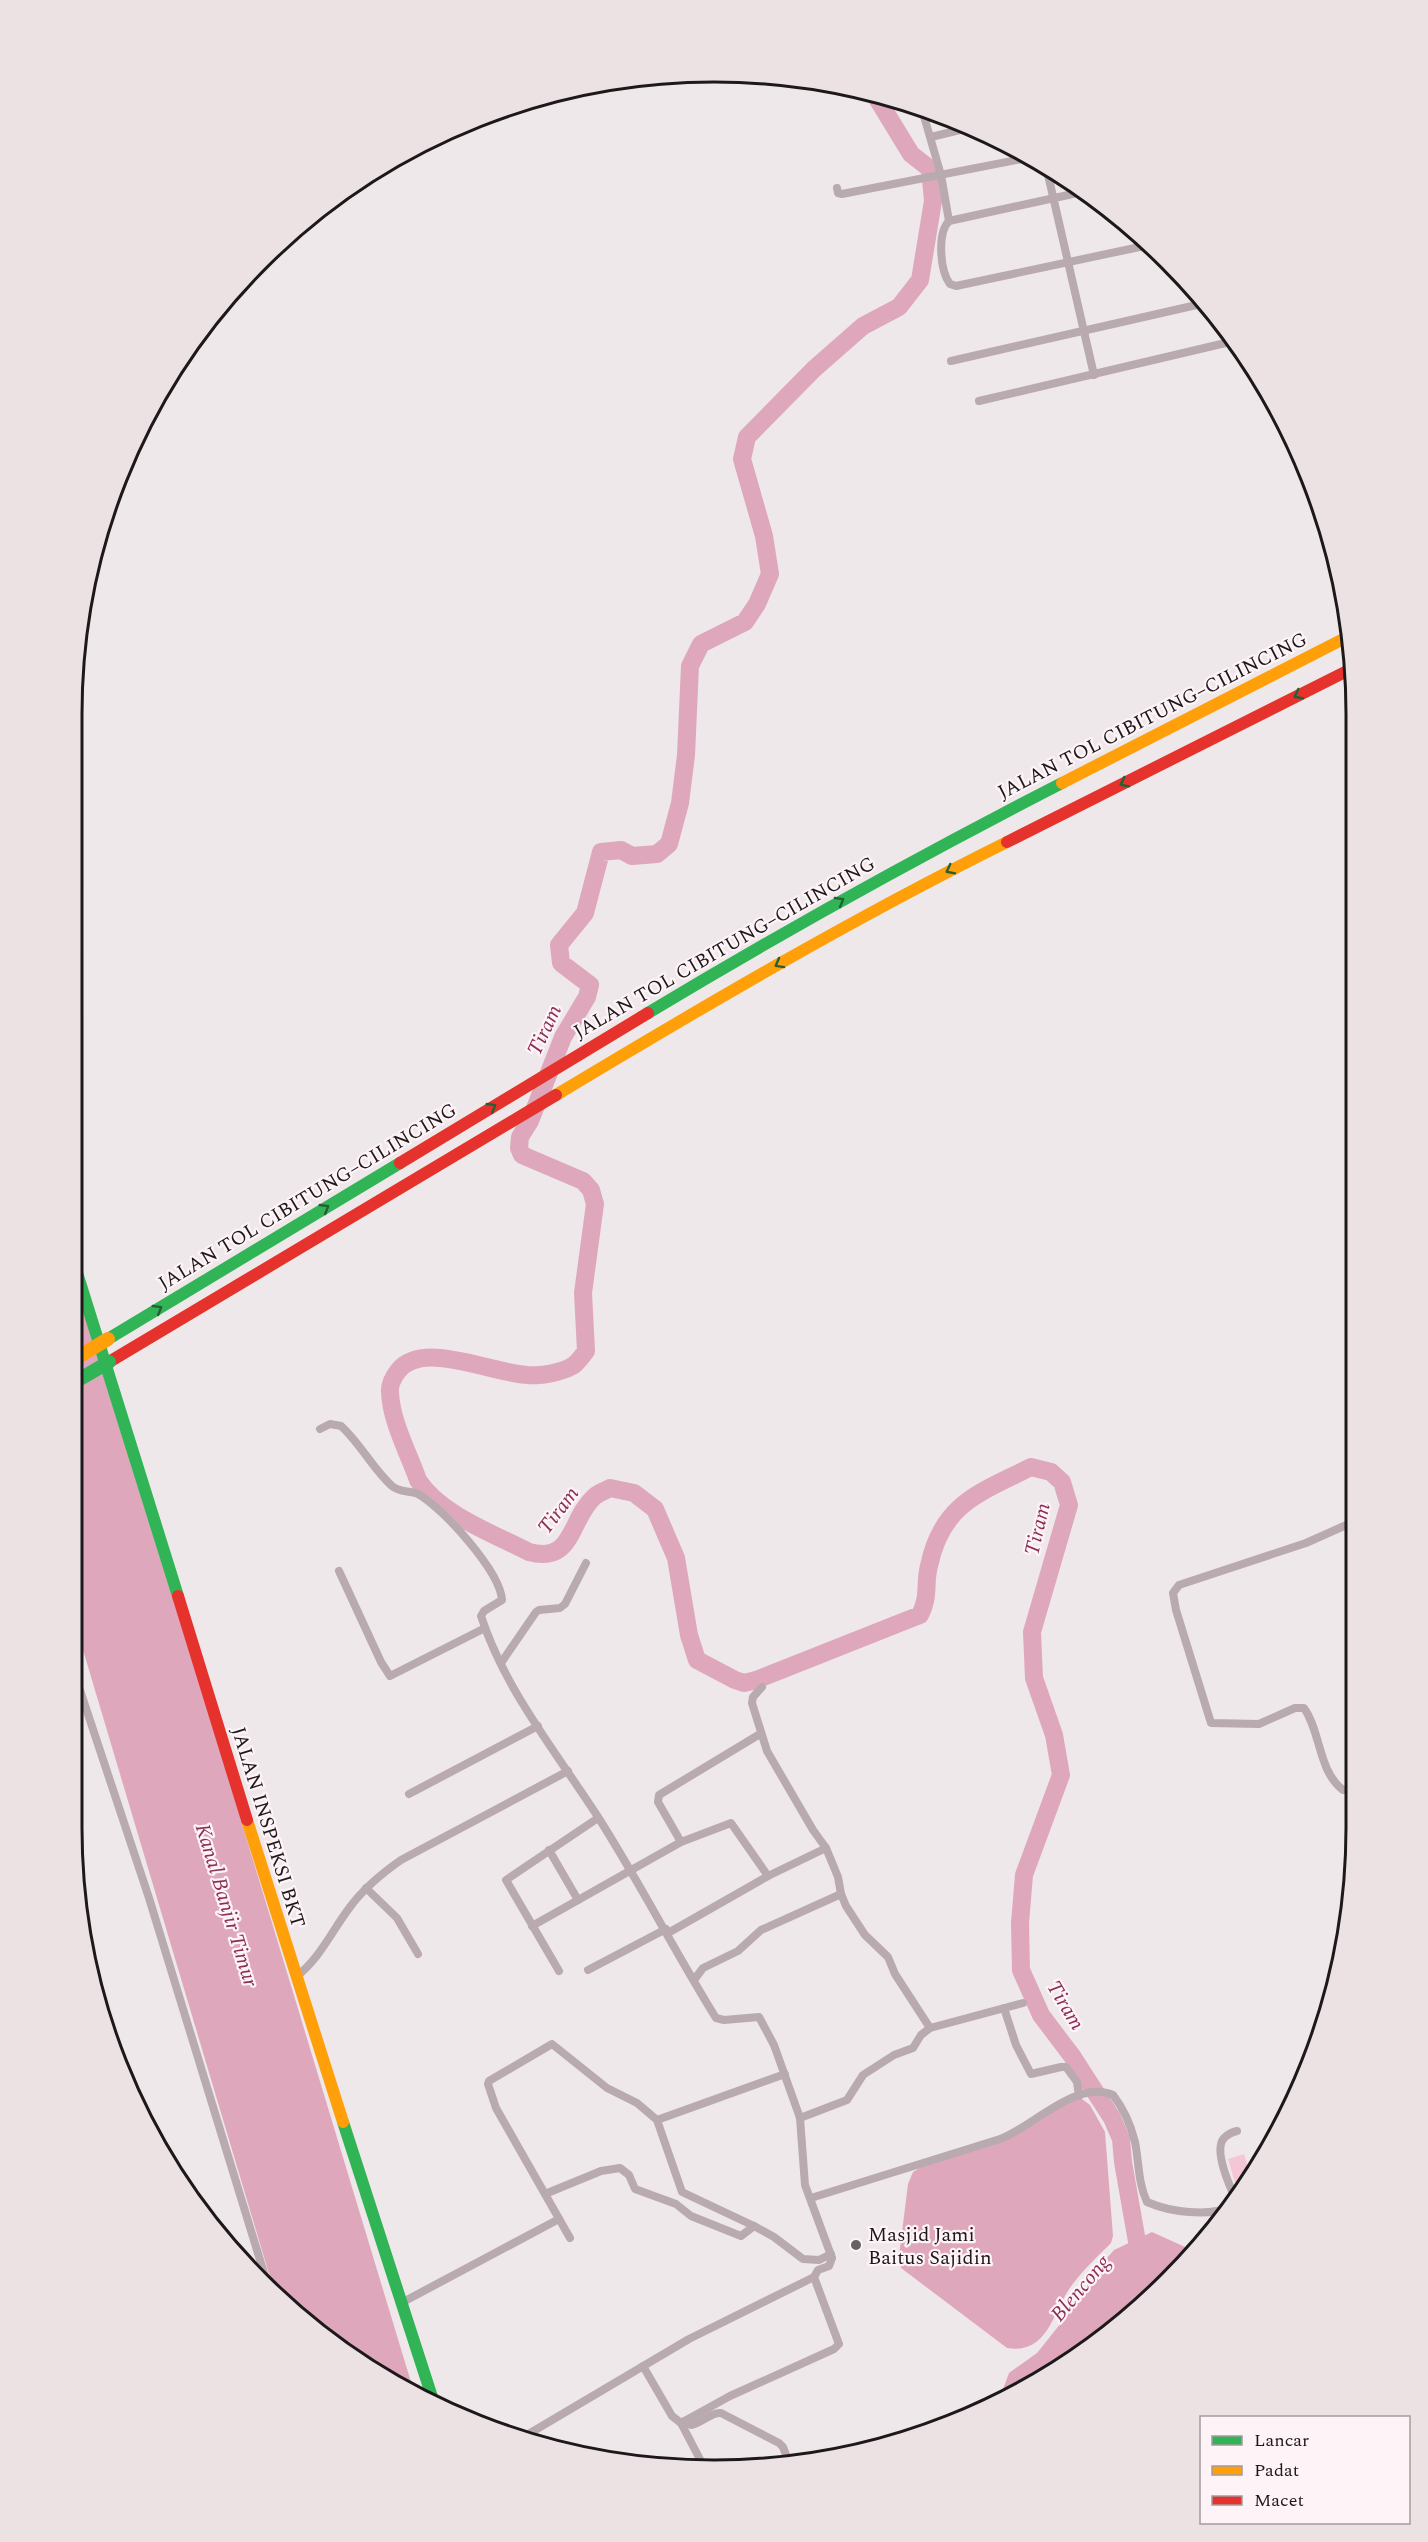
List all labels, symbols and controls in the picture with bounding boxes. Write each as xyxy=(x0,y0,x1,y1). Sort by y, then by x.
street label: JALAN TOL CIBITUNG–CILINCING xyxy=(992,624,1313,807)
one-way arrow xyxy=(1294,688,1305,699)
one-way arrow xyxy=(1119,775,1130,787)
street label: JALAN TOL CIBITUNG–CILINCING xyxy=(568,849,881,1047)
one-way arrow xyxy=(945,863,956,874)
one-way arrow xyxy=(834,896,845,908)
one-way arrow xyxy=(775,957,785,968)
water label: Tiram xyxy=(519,1000,571,1061)
street label: JALAN TOL CIBITUNG–CILINCING xyxy=(152,1095,463,1298)
one-way arrow xyxy=(486,1103,496,1115)
one-way arrow xyxy=(319,1203,329,1215)
one-way arrow xyxy=(152,1304,162,1316)
water label: Tiram xyxy=(530,1480,588,1542)
water label: Tiram xyxy=(1016,1500,1060,1559)
street label: JALAN INSPEKSI BKT xyxy=(223,1723,313,1932)
water label: Kanal Banjir Timur xyxy=(186,1820,266,1991)
water label: Tiram xyxy=(1038,1974,1093,2037)
place label: Masjid Jami Baitus Sajidin xyxy=(868,2220,992,2273)
marker: Masjid Jami Baitus Sajidin xyxy=(849,2238,863,2252)
water label: Blencong xyxy=(1043,2248,1119,2329)
legend xyxy=(1200,2416,1410,2524)
text: Lancar xyxy=(1254,2427,1309,2454)
text: Padat xyxy=(1254,2457,1299,2484)
text: Macet xyxy=(1254,2487,1304,2514)

